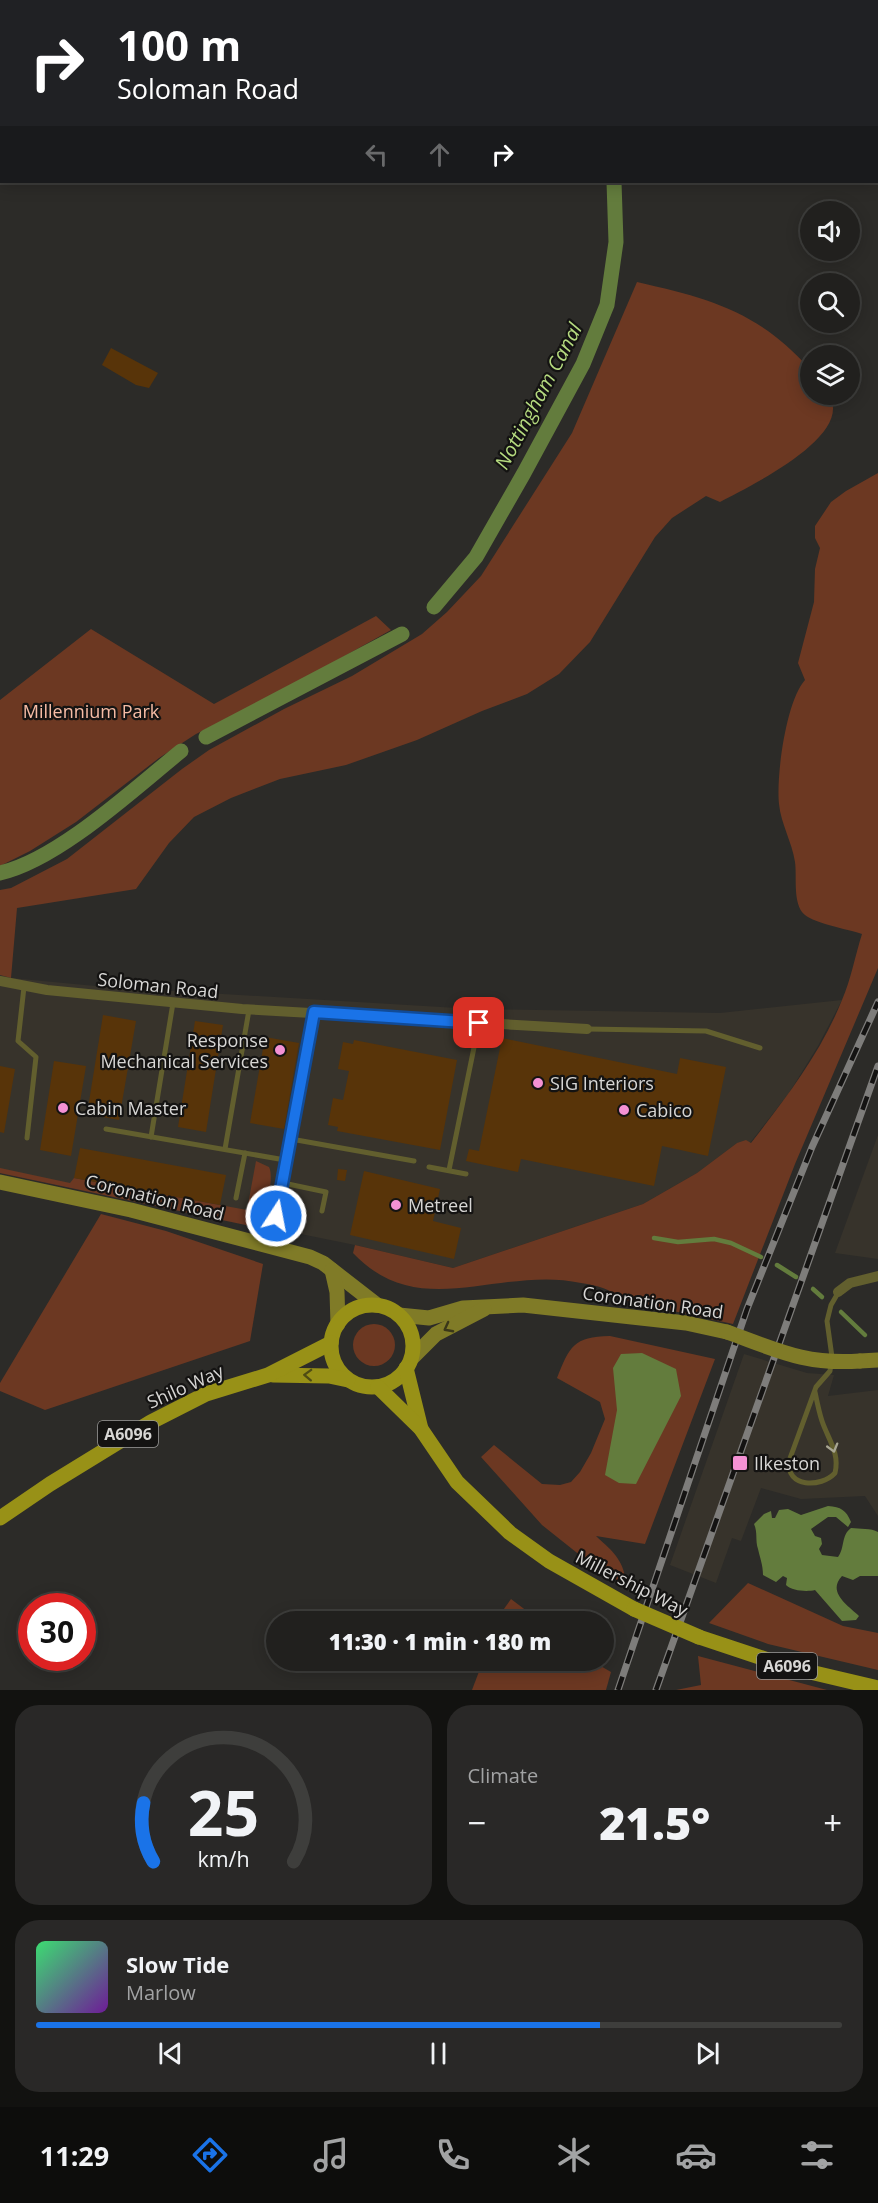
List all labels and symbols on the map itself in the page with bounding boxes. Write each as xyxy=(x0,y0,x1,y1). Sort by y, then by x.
water label: Nottingham Canal xyxy=(488,317,588,474)
park label: Millennium Park xyxy=(23,699,160,723)
street label: Soloman Road xyxy=(96,967,220,1003)
pin xyxy=(453,997,504,1048)
place label: Response Mechanical Services xyxy=(100,1028,268,1073)
marker: Response Mechanical Services xyxy=(273,1043,287,1057)
place label: SIG Interiors xyxy=(550,1071,654,1095)
marker: SIG Interiors xyxy=(531,1076,545,1090)
place label: Cabin Master xyxy=(75,1096,187,1120)
place label: Cabico xyxy=(636,1098,692,1122)
marker: Cabin Master xyxy=(56,1101,70,1115)
marker: Cabico xyxy=(617,1103,631,1117)
street label: Coronation Road xyxy=(83,1168,227,1226)
position arrow xyxy=(244,1184,308,1248)
place label: Metreel xyxy=(408,1193,473,1217)
marker: Metreel xyxy=(389,1198,403,1212)
street label: Coronation Road xyxy=(581,1280,725,1324)
one-way arrow xyxy=(443,1321,454,1332)
street label: Shilo Way xyxy=(143,1358,228,1413)
one-way arrow xyxy=(304,1369,313,1382)
road number: A6096 xyxy=(98,1421,158,1447)
one-way arrow xyxy=(825,1443,838,1453)
place label: Ilkeston xyxy=(754,1451,820,1475)
marker: Ilkeston xyxy=(731,1454,749,1472)
street label: Millership Way xyxy=(572,1544,693,1622)
speed limit sign: 30 xyxy=(18,1593,96,1671)
road number: A6096 xyxy=(757,1653,817,1679)

